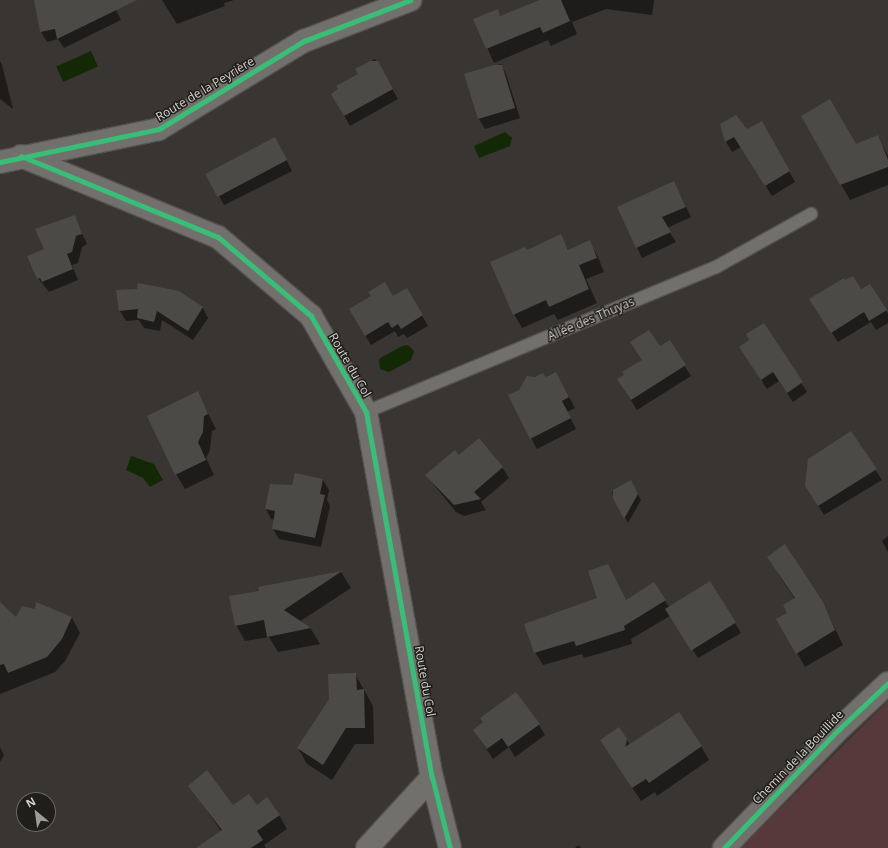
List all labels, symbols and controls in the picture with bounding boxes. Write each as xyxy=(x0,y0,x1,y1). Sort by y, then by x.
street label: Route de la Peyrière xyxy=(153,54,257,124)
street label: Allée des Thuyas xyxy=(545,294,637,344)
street label: Route du Col xyxy=(326,330,374,400)
street label: Route du Col xyxy=(412,644,438,718)
street label: Chemin de la Bouillide xyxy=(749,707,847,807)
north arrow xyxy=(16,792,56,832)
text: N xyxy=(23,793,38,811)

